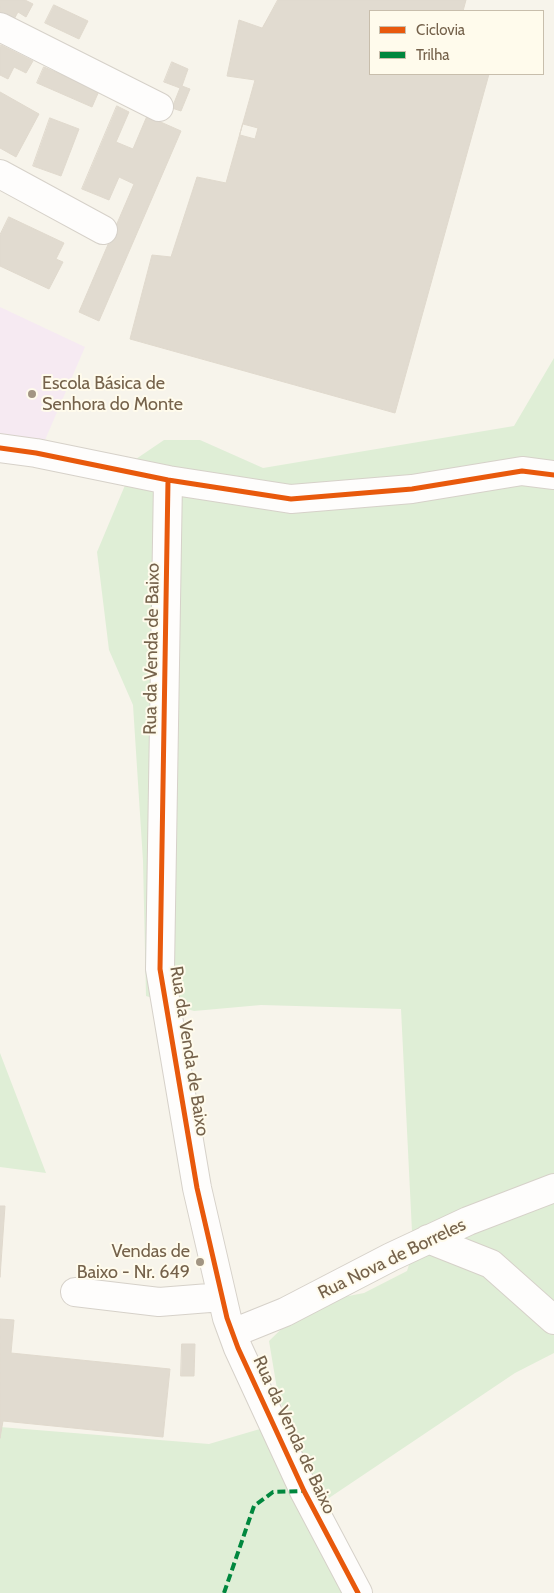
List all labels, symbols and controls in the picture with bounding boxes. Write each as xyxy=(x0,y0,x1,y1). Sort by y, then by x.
legend xyxy=(369,10,544,75)
text: Ciclovia xyxy=(416,21,465,39)
text: Trilha xyxy=(416,46,449,64)
place label: Escola Básica de Senhora do Monte xyxy=(42,373,183,416)
marker: Escola Básica de Senhora do Monte xyxy=(26,388,38,400)
street label: Rua da Venda de Baixo xyxy=(140,563,164,735)
street label: Rua da Venda de Baixo xyxy=(165,964,213,1138)
street label: Rua Nova de Borreles xyxy=(315,1214,469,1304)
place label: Vendas de Baixo - Nr. 649 xyxy=(77,1241,190,1284)
marker: Vendas de Baixo - Nr. 649 xyxy=(194,1256,206,1268)
street label: Rua da Venda de Baixo xyxy=(248,1353,340,1517)

